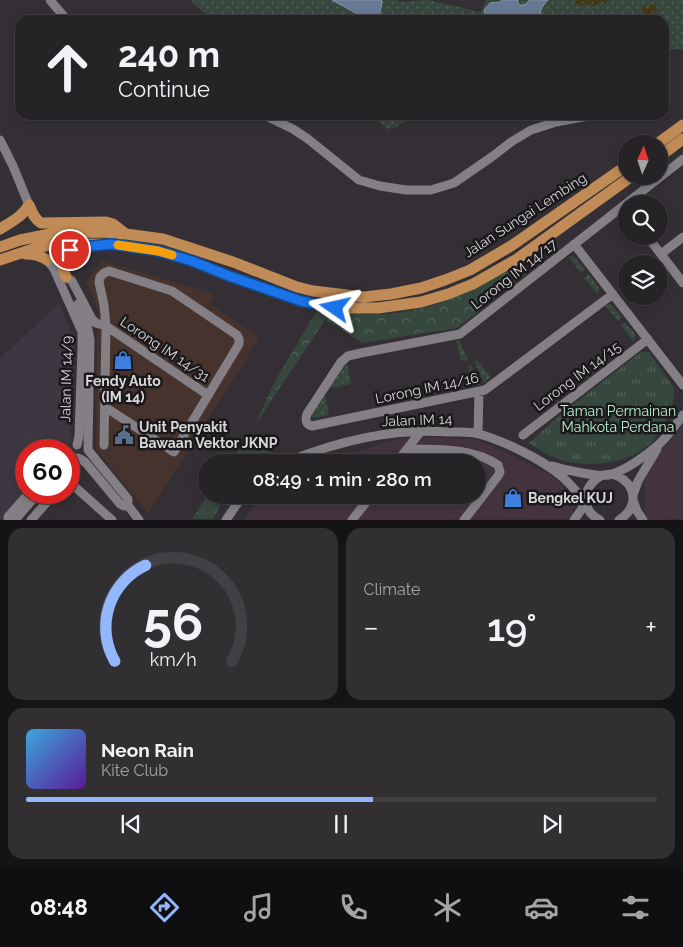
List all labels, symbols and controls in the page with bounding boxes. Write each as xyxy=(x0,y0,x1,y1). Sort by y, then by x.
text: 240 m xyxy=(118,34,220,75)
icon: ahead xyxy=(35,35,100,100)
text: Continue xyxy=(118,76,210,102)
north arrow xyxy=(618,135,668,185)
map controls xyxy=(618,135,668,305)
street label: Jalan Sungai Lembing xyxy=(461,169,589,261)
button: search xyxy=(618,195,668,245)
pin xyxy=(49,229,91,271)
street label: Lorong IM 14/17 xyxy=(468,235,560,312)
icon: arrive xyxy=(56,236,84,264)
button: layers xyxy=(618,255,668,305)
position arrow xyxy=(308,281,360,333)
street label: Lorong IM 14/31 xyxy=(117,313,213,385)
street label: Jalan IM 14/9 xyxy=(57,336,75,422)
street label: Lorong IM 14/15 xyxy=(530,338,624,414)
shop icon: Fendy Auto (IM 14) xyxy=(112,349,134,371)
street label: Lorong IM 14/16 xyxy=(374,369,480,407)
place label: Fendy Auto (IM 14) xyxy=(85,373,161,405)
park label: Taman Permainan Mahkota Perdana xyxy=(560,403,676,435)
street label: Jalan IM 14 xyxy=(382,411,453,429)
place label: Unit Penyakit Bawaan Vektor JKNP xyxy=(139,419,278,451)
public building icon: Unit Penyakit Bawaan Vektor JKNP xyxy=(113,424,135,446)
speed limit sign: 60 xyxy=(15,439,80,504)
text: 08:49 · 1 min · 280 m xyxy=(252,468,432,490)
shop icon: Bengkel KUJ xyxy=(502,487,524,509)
place label: Bengkel KUJ xyxy=(528,490,613,506)
text: Climate xyxy=(364,580,420,599)
text: 56 xyxy=(143,591,203,652)
text: 19° xyxy=(487,605,537,650)
text: − xyxy=(364,611,379,644)
text: + xyxy=(645,611,657,644)
text: km/h xyxy=(149,649,196,670)
text: Neon Rain xyxy=(101,739,194,761)
text: Kite Club xyxy=(101,761,168,780)
icon: previous xyxy=(117,810,145,838)
icon: pause xyxy=(327,810,355,838)
icon: next xyxy=(538,810,566,838)
icon: directions xyxy=(147,890,182,925)
icon: music xyxy=(241,890,276,925)
icon: phone xyxy=(336,890,371,925)
icon: climate xyxy=(430,890,465,925)
icon: car xyxy=(524,890,559,925)
icon: filters xyxy=(618,890,653,925)
text: 08:48 xyxy=(30,894,88,920)

